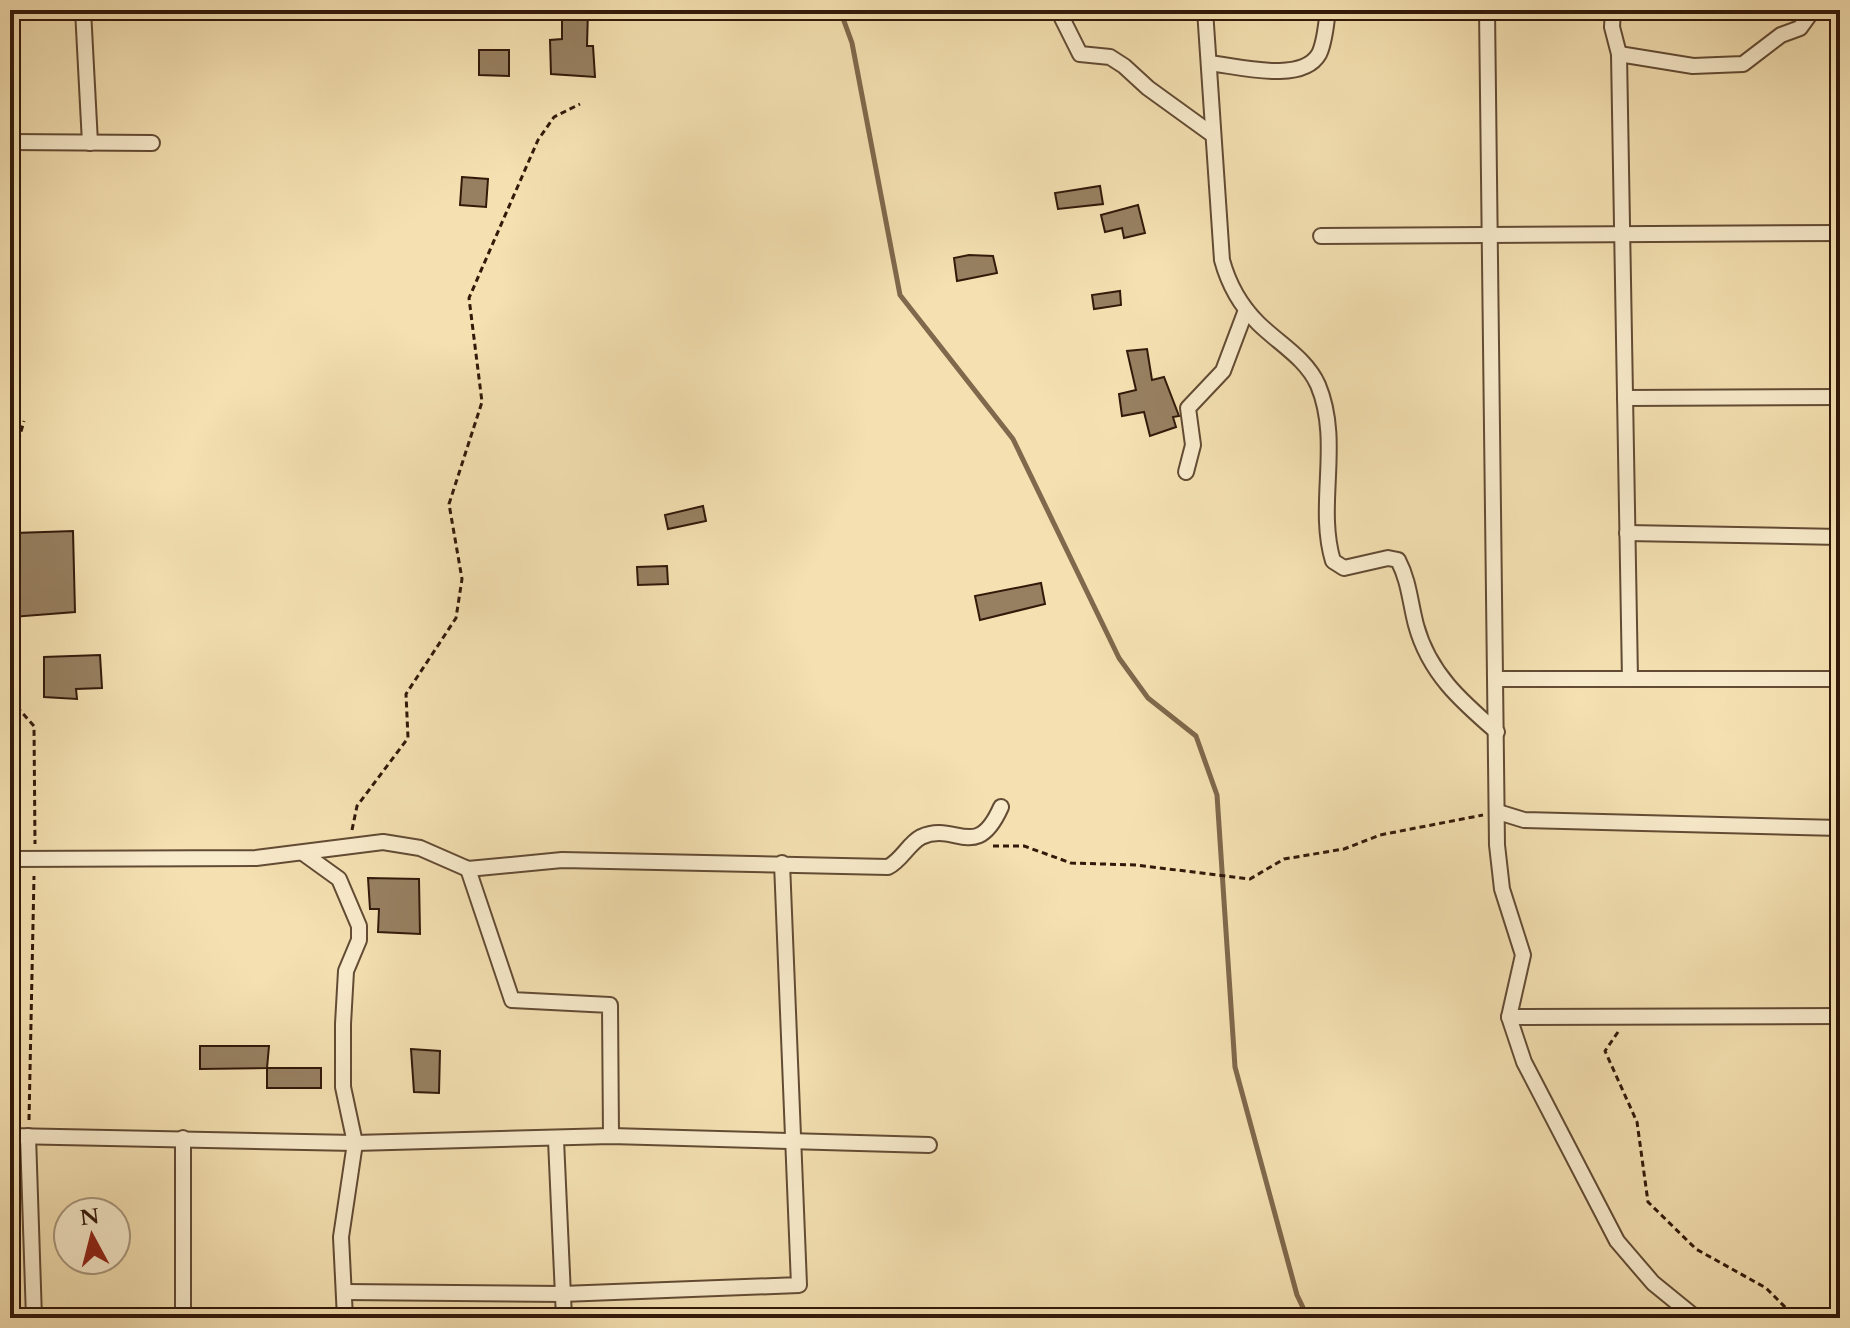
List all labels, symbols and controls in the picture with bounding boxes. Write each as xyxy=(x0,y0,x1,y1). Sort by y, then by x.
north arrow xyxy=(52,1196,132,1276)
text: N xyxy=(78,1201,101,1233)

